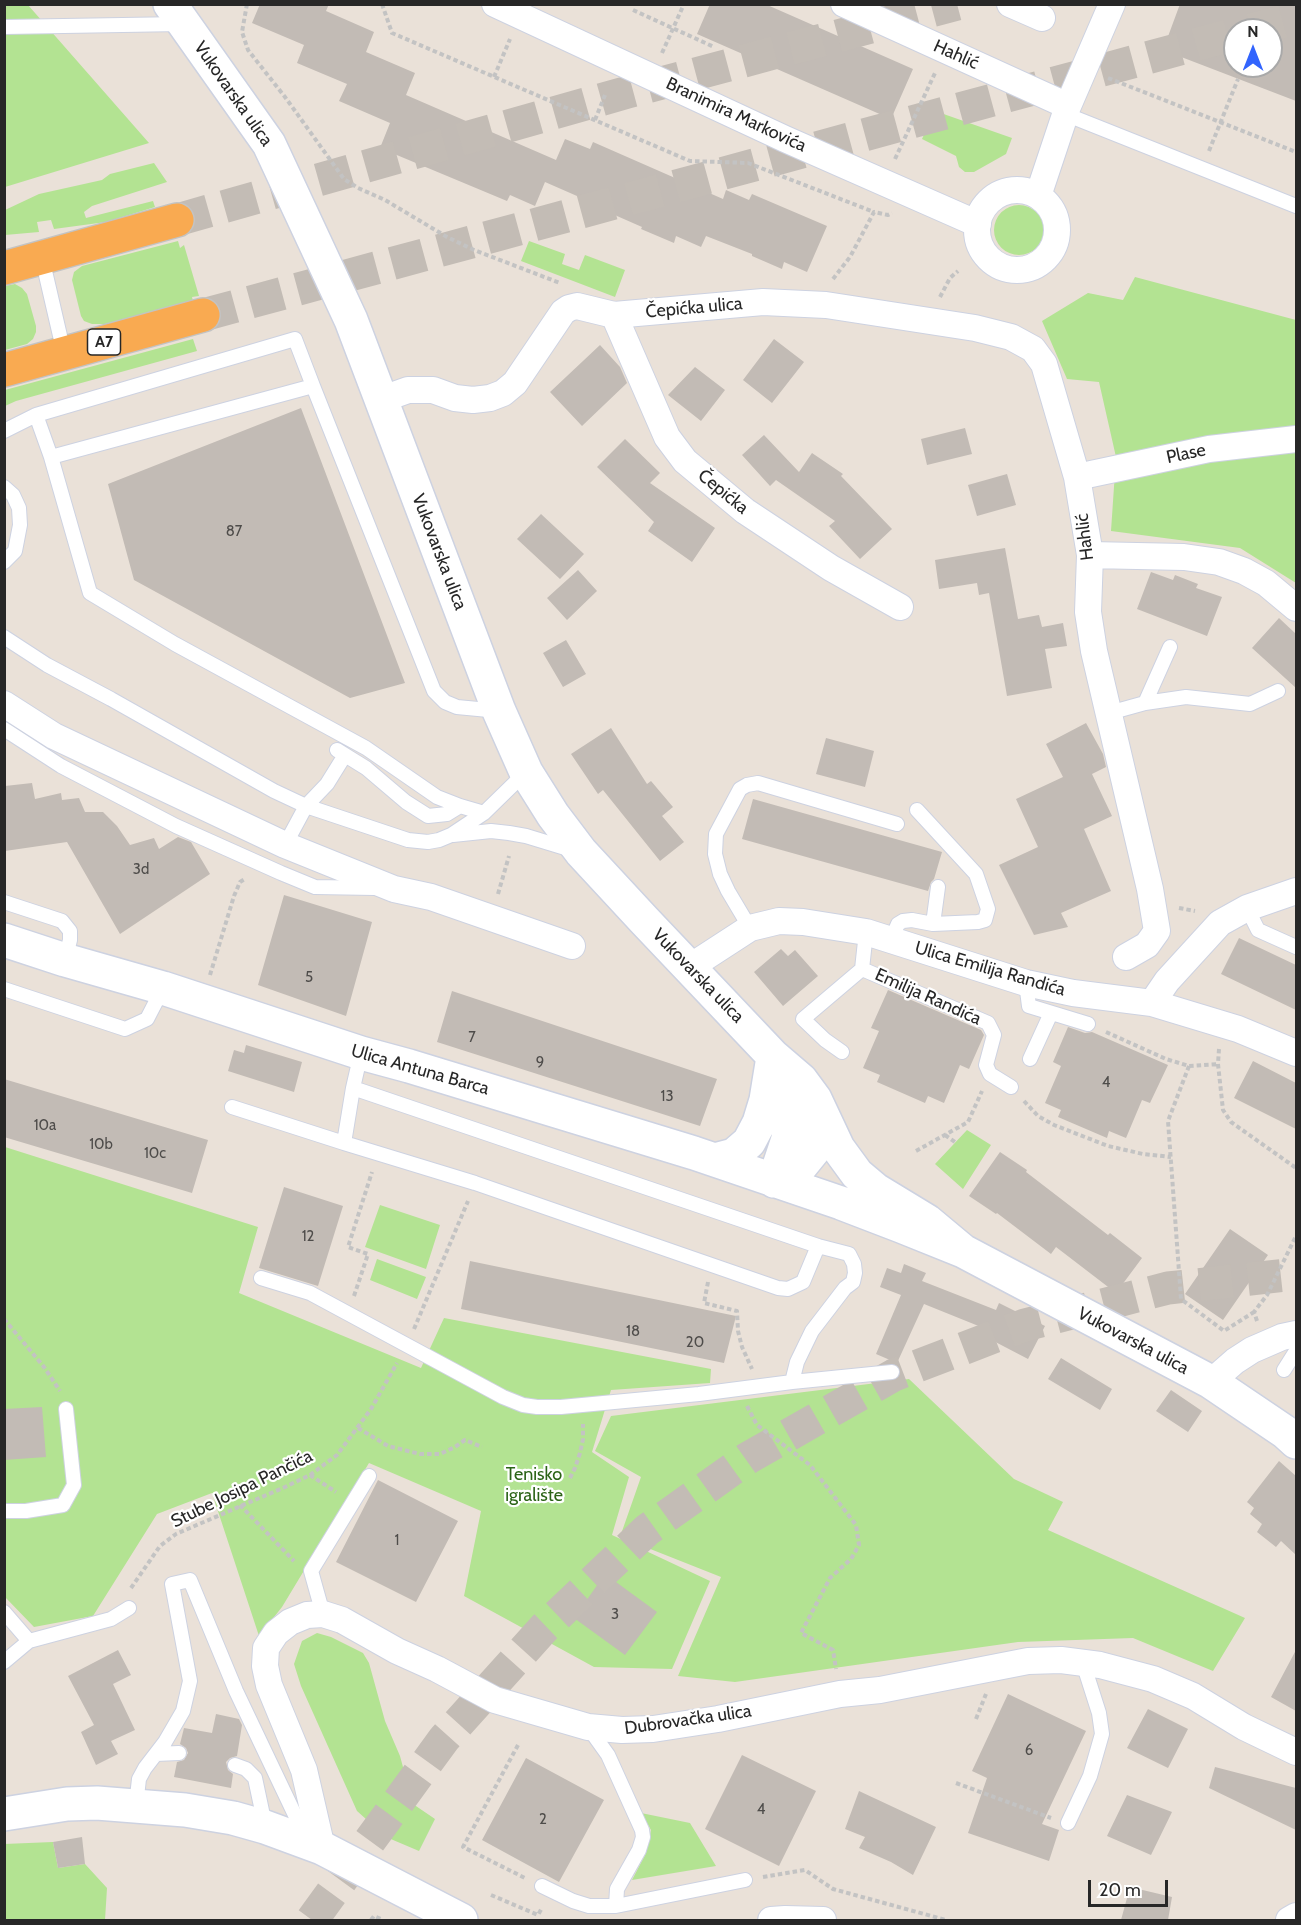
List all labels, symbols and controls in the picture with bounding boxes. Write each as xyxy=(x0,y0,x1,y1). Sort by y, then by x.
north arrow xyxy=(1223,18,1283,78)
text: N xyxy=(1247,22,1259,41)
street label: Hahlić xyxy=(930,36,982,74)
street label: Vukovarska ulica xyxy=(189,38,277,150)
street label: Branimira Markovića xyxy=(662,73,810,157)
street label: Čepićka ulica xyxy=(645,293,743,323)
road number: A7 xyxy=(88,329,120,355)
street label: Plase xyxy=(1164,439,1208,469)
street label: Čepićka xyxy=(693,465,753,519)
street label: Vukovarska ulica xyxy=(407,491,471,613)
street label: Hahlić xyxy=(1071,512,1099,562)
house number: 87 xyxy=(226,523,242,541)
house number: 3d xyxy=(133,861,149,879)
street label: Vukovarska ulica xyxy=(648,924,748,1028)
street label: Ulica Emilija Randića xyxy=(912,937,1068,1001)
street label: Emilija Randića xyxy=(872,964,984,1030)
house number: 5 xyxy=(305,969,313,987)
house number: 7 xyxy=(468,1029,476,1047)
street label: Ulica Antuna Barca xyxy=(348,1040,492,1100)
house number: 9 xyxy=(536,1054,544,1072)
house number: 4 xyxy=(1102,1074,1110,1092)
house number: 13 xyxy=(660,1088,674,1106)
house number: 10a xyxy=(34,1117,56,1135)
house number: 10b xyxy=(89,1136,113,1154)
house number: 10c xyxy=(144,1145,166,1163)
house number: 12 xyxy=(302,1228,314,1246)
street label: Vukovarska ulica xyxy=(1074,1303,1192,1379)
house number: 18 xyxy=(626,1323,640,1341)
house number: 20 xyxy=(686,1334,704,1352)
street label: Stube Josipa Pančića xyxy=(168,1445,316,1533)
park label: Tenisko igralište xyxy=(505,1464,563,1506)
house number: 1 xyxy=(395,1532,399,1550)
house number: 3 xyxy=(611,1606,619,1624)
street label: Dubrovačka ulica xyxy=(623,1700,753,1740)
house number: 6 xyxy=(1025,1742,1033,1760)
house number: 4 xyxy=(757,1801,765,1819)
house number: 2 xyxy=(539,1811,547,1829)
scale bar xyxy=(1091,1868,1170,1906)
text: 20 m xyxy=(1099,1879,1141,1901)

